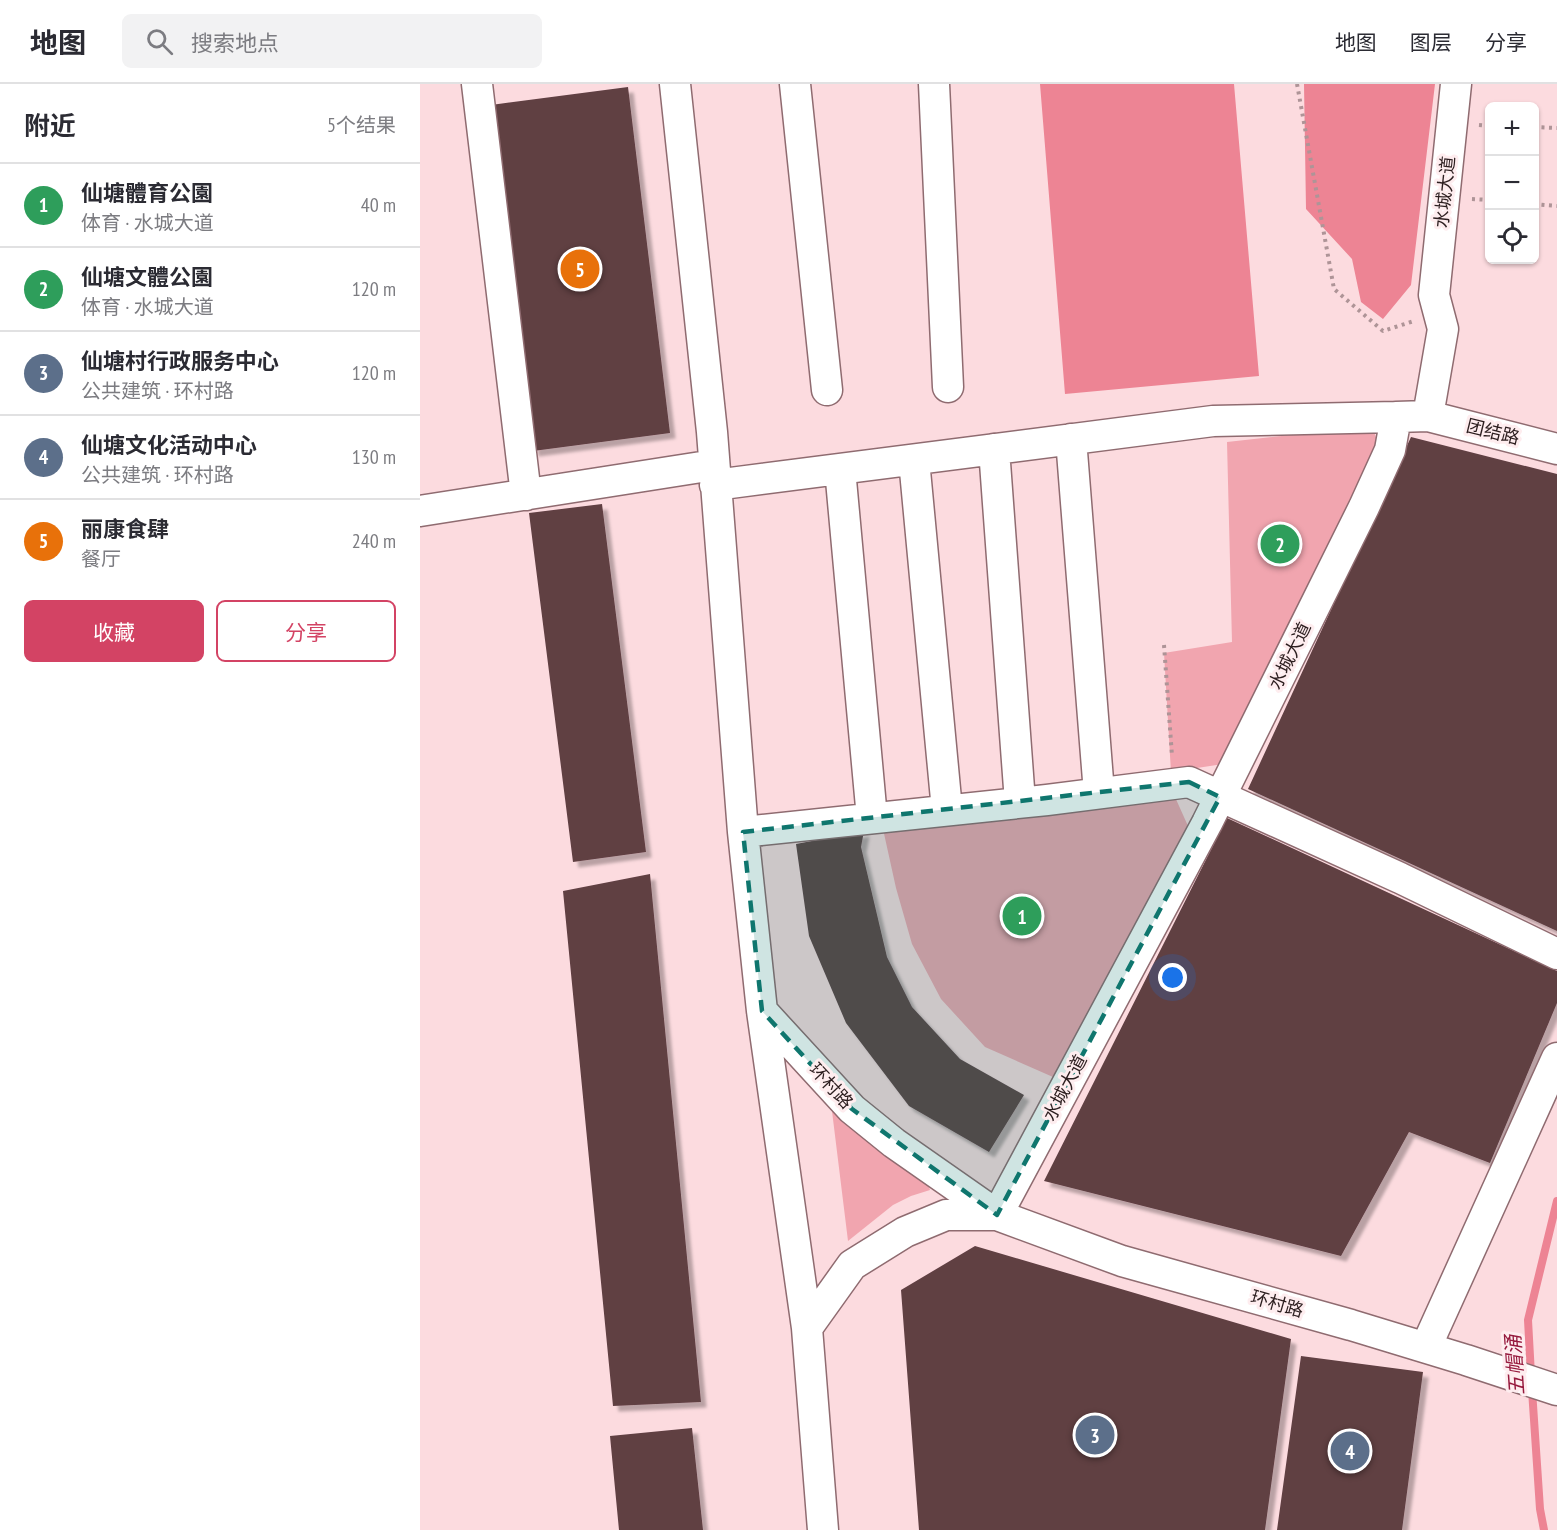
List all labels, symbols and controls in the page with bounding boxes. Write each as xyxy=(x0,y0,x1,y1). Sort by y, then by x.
search box xyxy=(122,14,542,68)
text: 地图 xyxy=(30,24,86,61)
icon: search xyxy=(143,25,176,58)
text: 搜索地点 xyxy=(191,29,279,57)
text: 地图 xyxy=(1335,29,1377,56)
text: 图层 xyxy=(1410,29,1452,56)
text: 分享 xyxy=(1485,29,1527,56)
map controls xyxy=(1485,102,1539,264)
button: + xyxy=(1485,102,1539,156)
text: 附近 xyxy=(24,109,76,142)
text: 5个结果 xyxy=(327,112,396,138)
street label: 水城大道 xyxy=(1429,155,1460,229)
button: − xyxy=(1485,156,1539,210)
text: 仙塘體育公園 xyxy=(81,179,213,207)
text: 1 xyxy=(39,192,48,218)
text: 40 m xyxy=(361,192,396,218)
text: 体育 · 水城大道 xyxy=(81,210,214,236)
button: locate xyxy=(1485,210,1539,264)
pin: 5 xyxy=(560,246,600,291)
text: 仙塘文體公園 xyxy=(81,263,213,291)
text: 2 xyxy=(39,276,48,302)
text: 120 m xyxy=(352,276,396,302)
text: 体育 · 水城大道 xyxy=(81,294,214,320)
text: 仙塘村行政服务中心 xyxy=(81,347,279,375)
text: 3 xyxy=(39,360,48,386)
text: 120 m xyxy=(352,360,396,386)
text: 公共建筑 · 环村路 xyxy=(81,378,234,404)
street label: 团结路 xyxy=(1464,414,1522,449)
text: 仙塘文化活动中心 xyxy=(81,431,257,459)
text: 4 xyxy=(39,444,48,470)
text: 130 m xyxy=(352,444,396,470)
text: 公共建筑 · 环村路 xyxy=(81,462,234,488)
text: 丽康食肆 xyxy=(81,515,169,543)
pin: 2 xyxy=(1260,522,1300,566)
text: 5 xyxy=(39,528,48,554)
text: 240 m xyxy=(352,528,396,554)
text: 餐厅 xyxy=(81,546,121,572)
button: 收藏 xyxy=(24,600,204,662)
button: 分享 xyxy=(216,600,396,662)
street label: 水城大道 xyxy=(1263,618,1316,693)
pin: 1 xyxy=(1002,894,1042,938)
your location xyxy=(1158,963,1187,992)
street label: 水城大道 xyxy=(1038,1051,1092,1125)
street label: 环村路 xyxy=(805,1058,858,1113)
street label: 环村路 xyxy=(1248,1285,1306,1322)
water label: 五帽涌 xyxy=(1500,1332,1530,1396)
pin: 3 xyxy=(1076,1412,1114,1458)
pin: 4 xyxy=(1330,1428,1370,1474)

